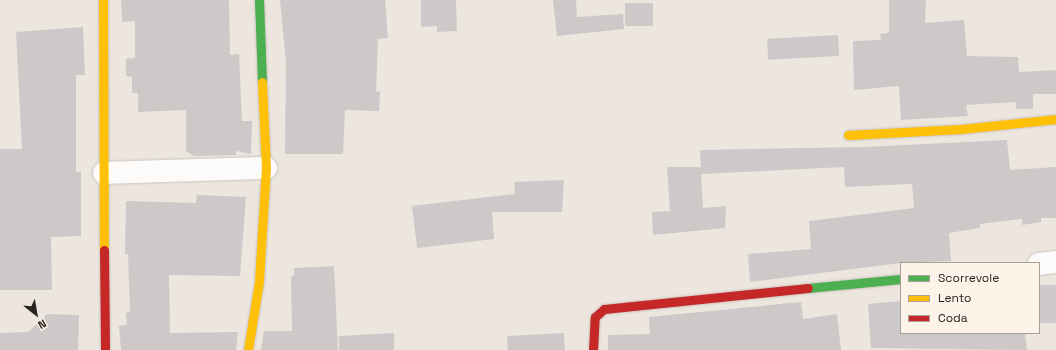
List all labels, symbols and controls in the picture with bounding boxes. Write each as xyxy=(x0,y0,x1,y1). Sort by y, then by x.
legend xyxy=(900,262,1040,334)
text: Scorrevole xyxy=(938,270,999,286)
text: Lento xyxy=(938,290,972,306)
north arrow xyxy=(16,294,56,334)
text: Coda xyxy=(938,310,968,326)
text: N xyxy=(35,316,49,332)

